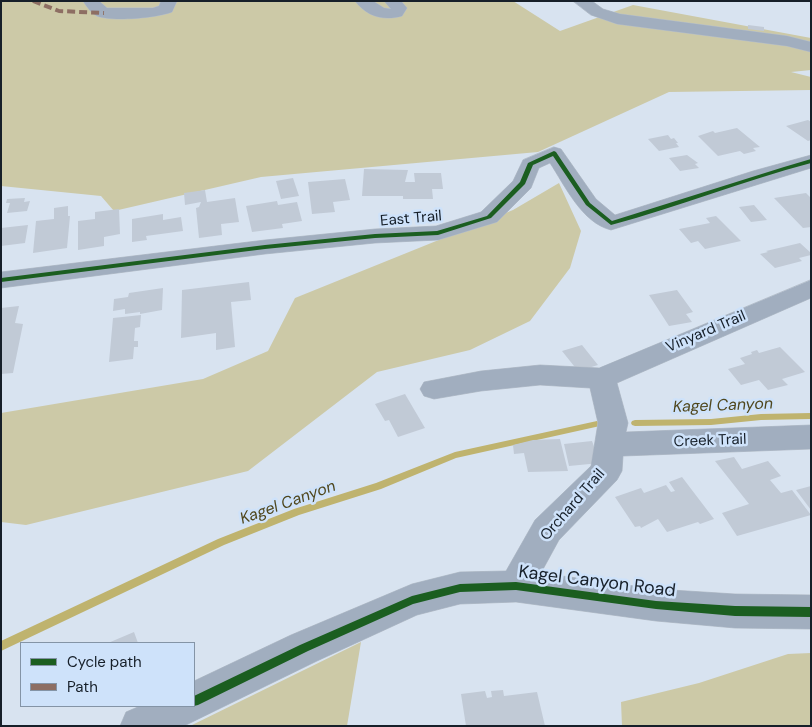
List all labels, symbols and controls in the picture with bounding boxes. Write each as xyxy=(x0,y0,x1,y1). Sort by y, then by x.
street label: East Trail xyxy=(379,207,443,231)
street label: Vinyard Trail xyxy=(663,307,749,357)
water label: Kagel Canyon xyxy=(673,395,773,417)
street label: Creek Trail xyxy=(673,431,747,451)
street label: Orchard Trail xyxy=(537,465,609,545)
water label: Kagel Canyon xyxy=(238,477,338,529)
street label: Kagel Canyon Road xyxy=(517,562,677,602)
legend xyxy=(20,642,195,707)
text: Cycle path xyxy=(67,652,142,672)
text: Path xyxy=(67,677,98,697)

